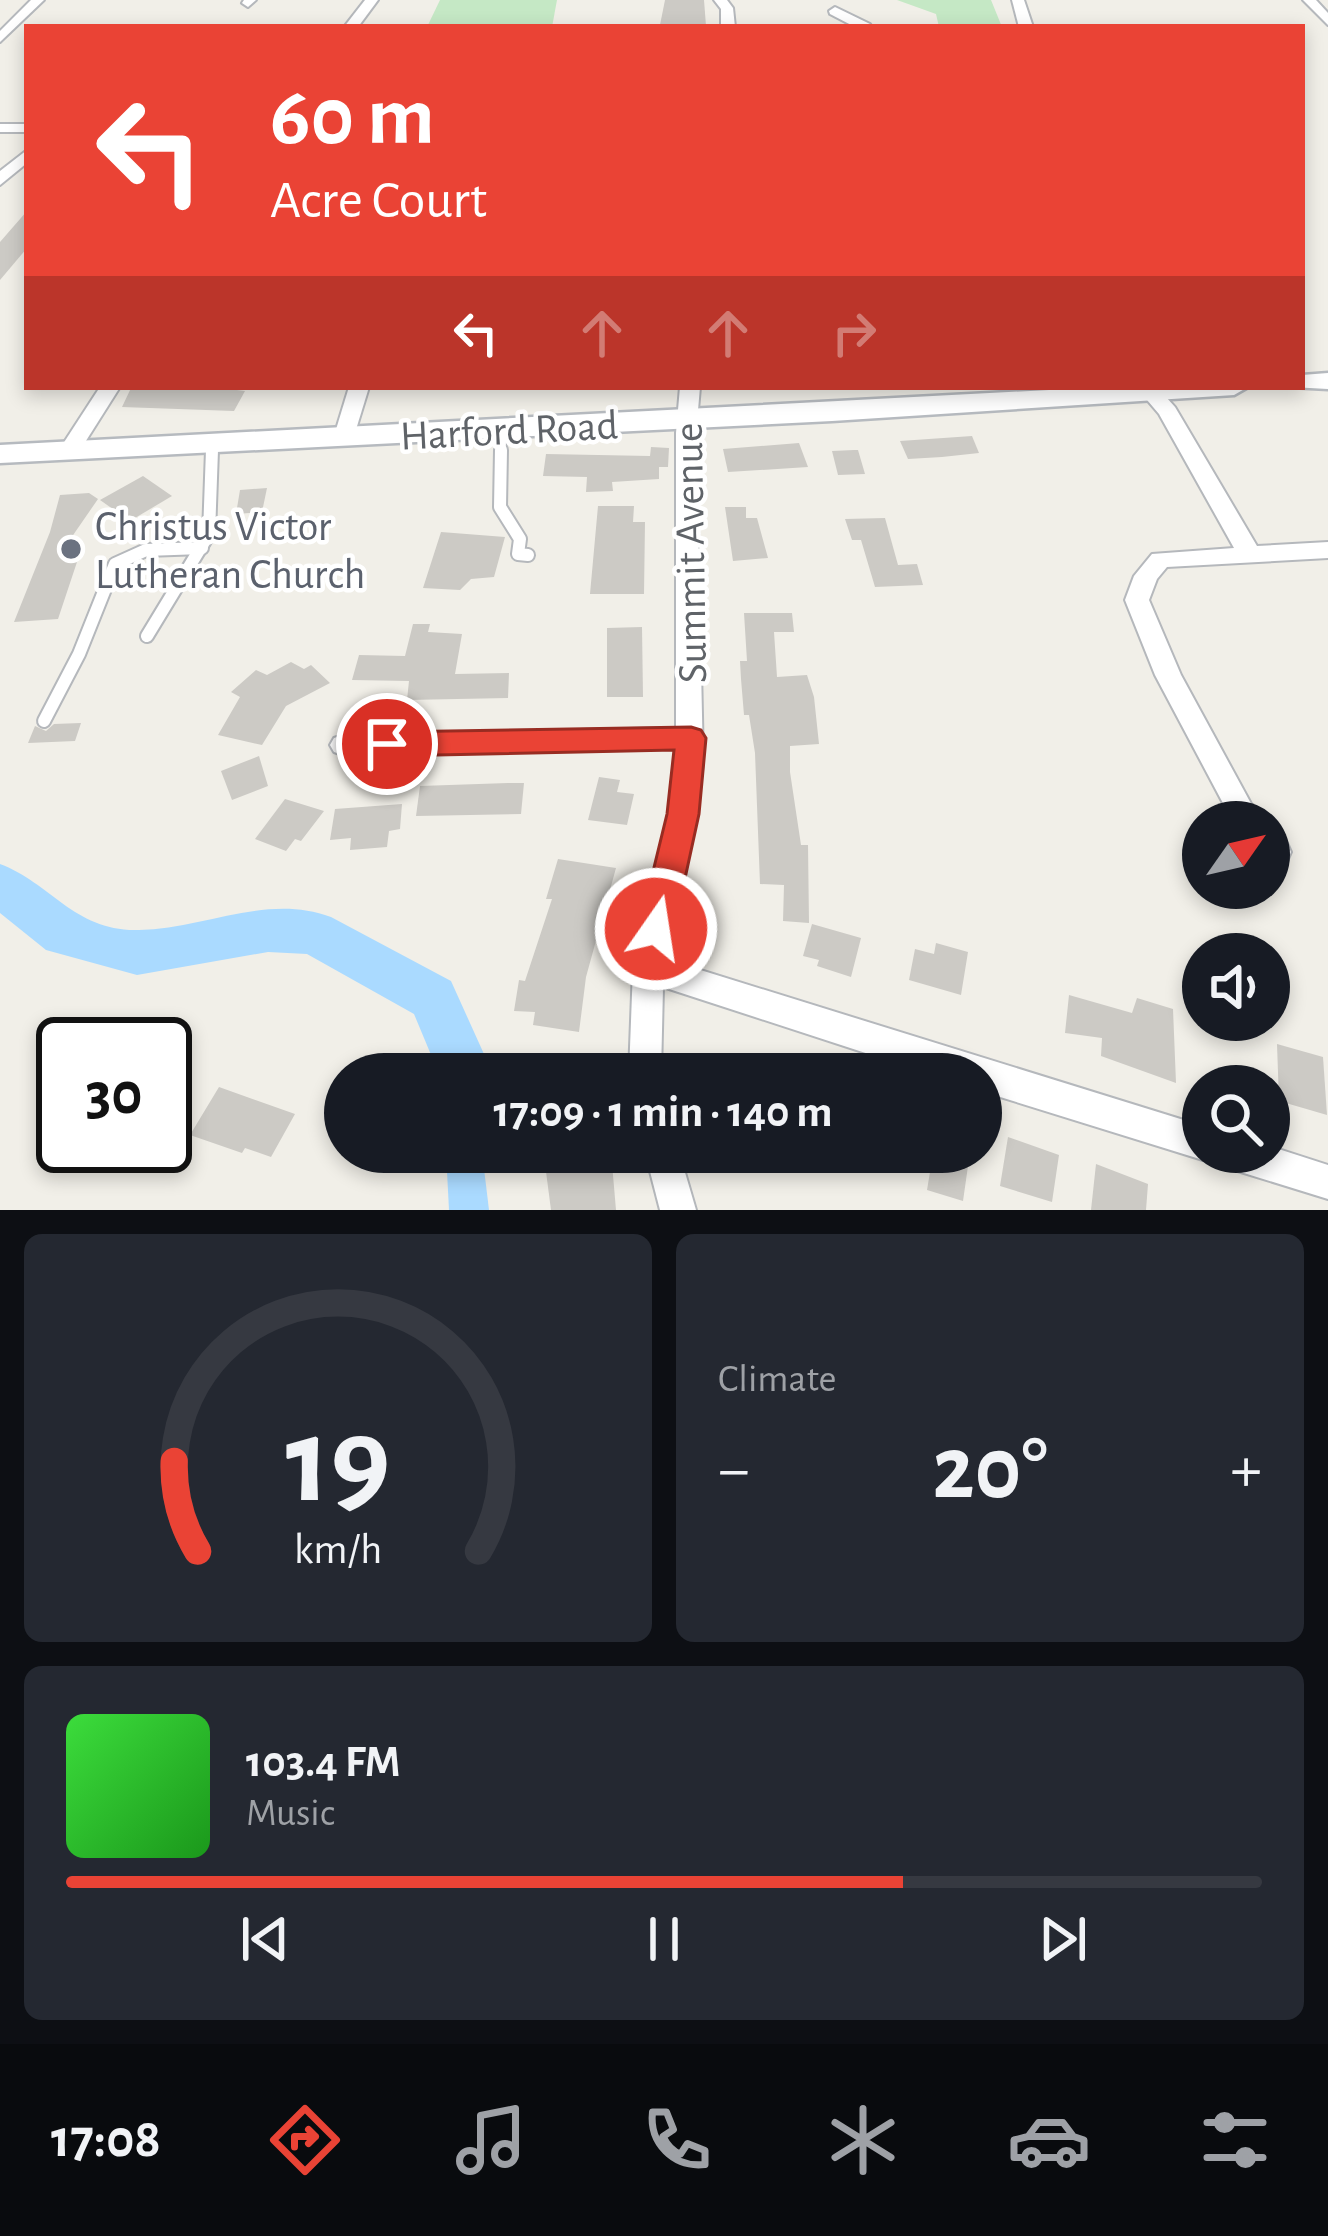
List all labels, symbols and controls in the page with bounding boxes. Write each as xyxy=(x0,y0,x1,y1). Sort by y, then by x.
icon: left xyxy=(72,72,228,228)
text: 60 m xyxy=(270,76,435,160)
text: Acre Court xyxy=(270,174,487,228)
icon: left xyxy=(443,300,509,366)
icon: ahead xyxy=(569,300,635,366)
icon: ahead xyxy=(695,300,761,366)
icon: right xyxy=(821,300,887,366)
street label: Harford Road xyxy=(399,404,619,458)
street label: Summit Avenue xyxy=(668,422,714,684)
place label: Christus Victor Lutheran Church xyxy=(95,506,365,596)
marker: Christus Victor Lutheran Church xyxy=(58,536,84,562)
pin xyxy=(336,693,438,795)
icon: arrive xyxy=(354,711,420,777)
north arrow xyxy=(1182,801,1290,909)
map controls xyxy=(1182,801,1290,1173)
position arrow xyxy=(593,866,719,992)
button: sound xyxy=(1182,933,1290,1041)
speed limit sign: 30 xyxy=(36,1017,192,1173)
button: search xyxy=(1182,1065,1290,1173)
text: 17:09 · 1 min · 140 m xyxy=(493,1090,833,1135)
text: Climate xyxy=(718,1360,836,1399)
text: 19 xyxy=(285,1400,391,1525)
text: 20° xyxy=(932,1425,1048,1515)
text: − xyxy=(718,1437,750,1503)
text: + xyxy=(1230,1437,1262,1503)
text: km/h xyxy=(294,1529,382,1572)
text: 103.4 FM xyxy=(246,1740,401,1785)
text: Music xyxy=(246,1794,335,1833)
icon: previous xyxy=(232,1906,298,1972)
icon: pause xyxy=(631,1906,697,1972)
icon: next xyxy=(1030,1906,1096,1972)
icon: directions xyxy=(263,2098,347,2182)
icon: music xyxy=(449,2098,533,2182)
icon: phone xyxy=(635,2098,719,2182)
icon: climate xyxy=(821,2098,905,2182)
icon: car xyxy=(1007,2098,1091,2182)
icon: filters xyxy=(1193,2098,1277,2182)
text: 17:08 xyxy=(51,2113,161,2167)

